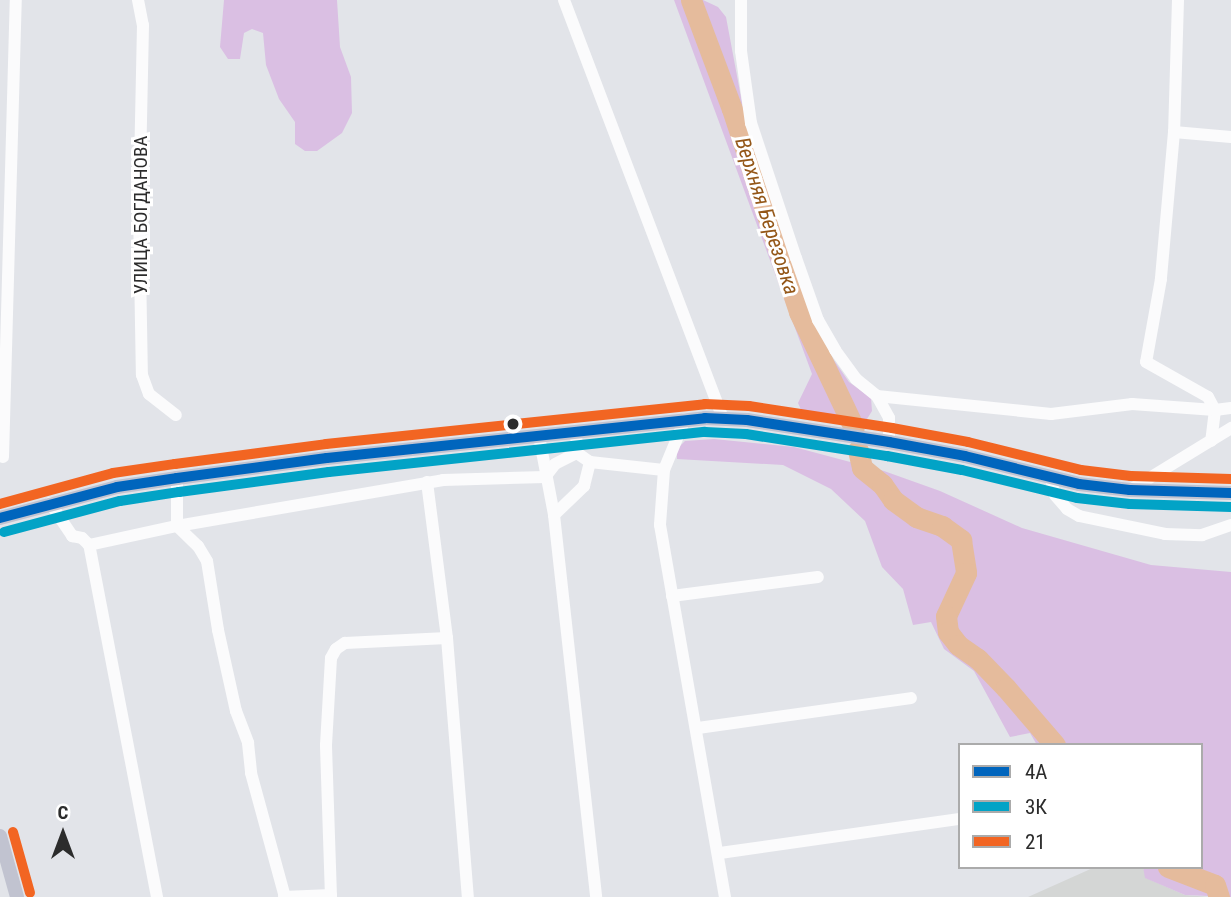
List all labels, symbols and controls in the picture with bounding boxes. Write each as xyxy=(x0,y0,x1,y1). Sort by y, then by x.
water label: Верхняя Березовка xyxy=(730,134,804,298)
street label: УЛИЦА БОГДАНОВА xyxy=(130,136,152,294)
unlabelled marker xyxy=(506,417,520,431)
legend xyxy=(958,743,1203,869)
text: 4А xyxy=(1025,760,1047,784)
text: 3К xyxy=(1025,795,1047,819)
north arrow xyxy=(28,799,98,869)
text: С xyxy=(58,801,68,824)
text: 21 xyxy=(1025,830,1046,854)

